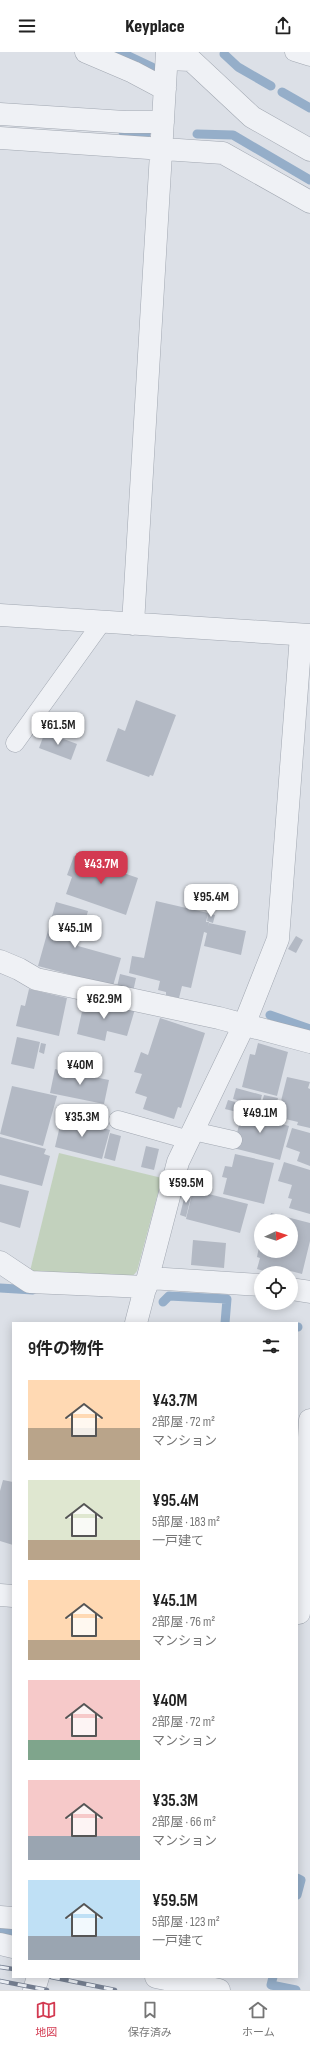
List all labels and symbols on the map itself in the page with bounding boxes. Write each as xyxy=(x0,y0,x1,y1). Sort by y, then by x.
pin: ¥61.5M xyxy=(25,712,91,746)
pin: ¥43.7M xyxy=(68,851,134,885)
pin: ¥95.4M xyxy=(178,884,244,918)
pin: ¥45.1M xyxy=(42,915,108,949)
pin: ¥62.9M xyxy=(71,986,137,1020)
pin: ¥40M xyxy=(56,1052,104,1086)
pin: ¥49.1M xyxy=(227,1100,293,1134)
pin: ¥35.3M xyxy=(49,1104,115,1138)
pin: ¥59.5M xyxy=(153,1170,219,1204)
north arrow xyxy=(254,1214,298,1258)

